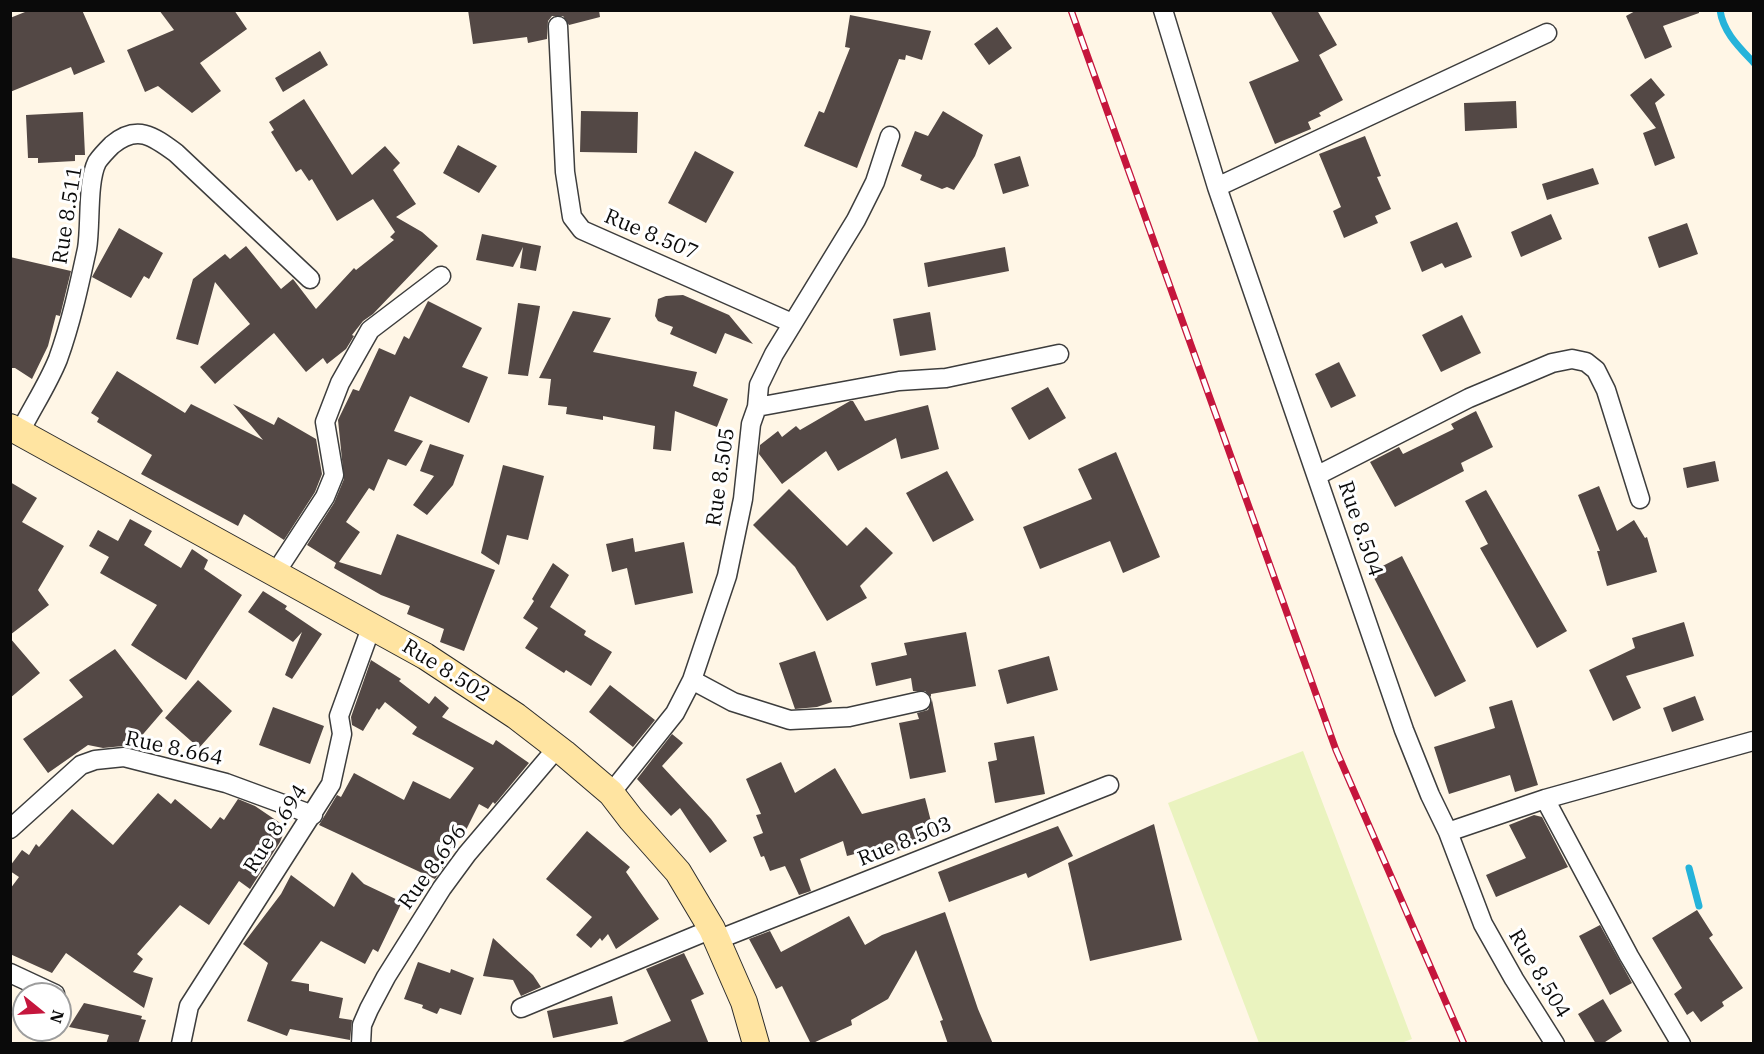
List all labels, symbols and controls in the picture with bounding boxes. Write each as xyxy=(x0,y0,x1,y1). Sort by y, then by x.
street label: Rue 8.511 xyxy=(48,164,88,266)
street label: Rue 8.507 xyxy=(600,204,702,266)
street label: Rue 8.505 xyxy=(702,426,740,528)
street label: Rue 8.504 xyxy=(1332,478,1388,580)
street label: Rue 8.502 xyxy=(397,634,495,708)
street label: Rue 8.664 xyxy=(123,726,225,772)
street label: Rue 8.694 xyxy=(239,780,313,878)
street label: Rue 8.503 xyxy=(854,812,956,872)
street label: Rue 8.696 xyxy=(394,819,472,915)
street label: Rue 8.504 xyxy=(1503,925,1575,1023)
north arrow xyxy=(12,982,72,1042)
text: N xyxy=(46,1008,69,1026)

